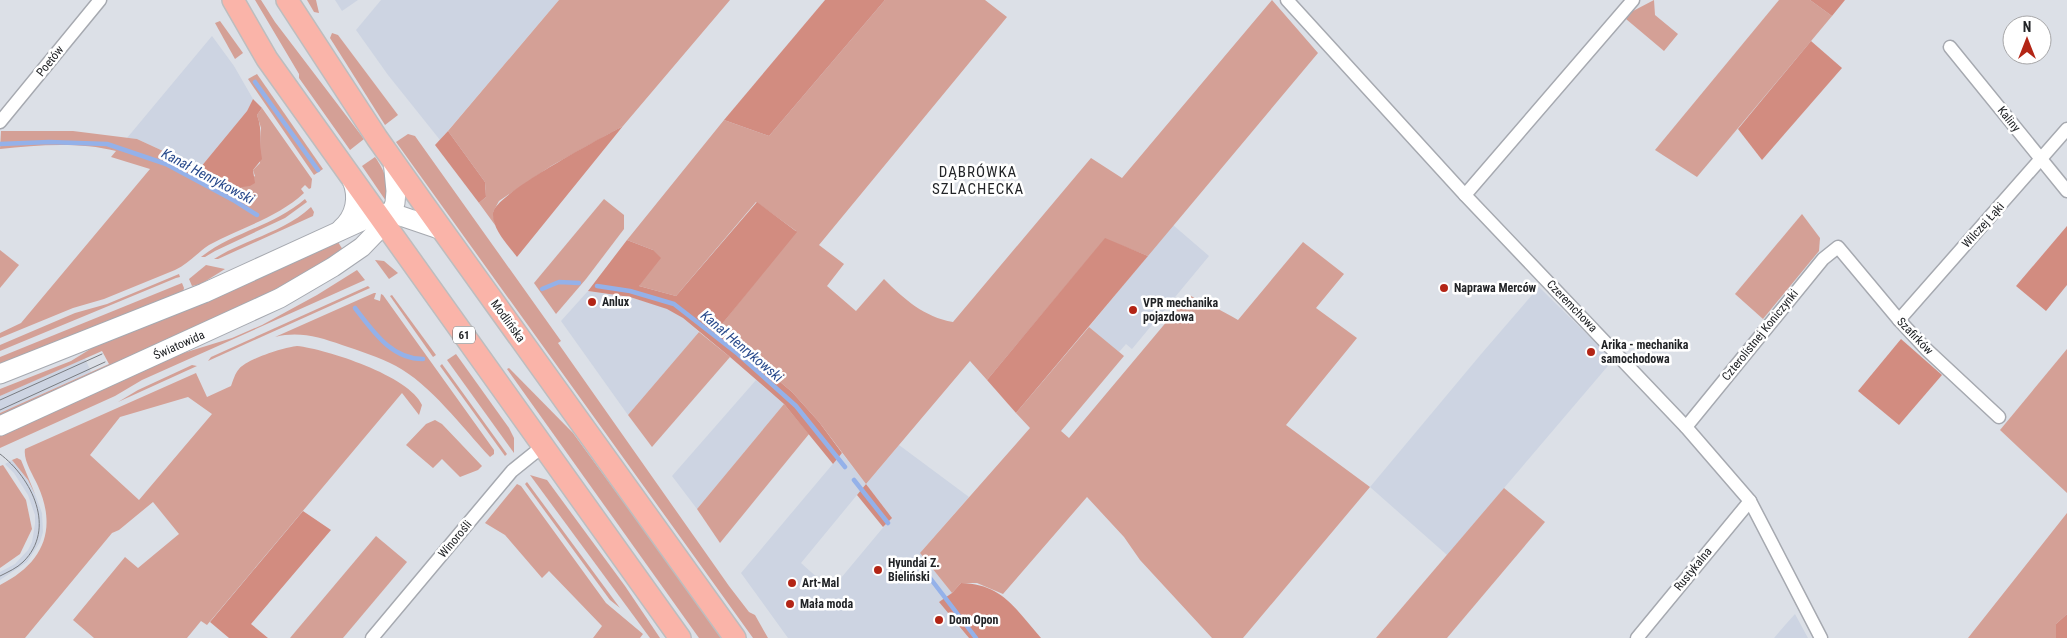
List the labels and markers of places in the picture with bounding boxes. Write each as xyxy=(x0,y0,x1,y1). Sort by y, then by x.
place label: Naprawa Merców xyxy=(1454,281,1537,295)
marker: Naprawa Merców xyxy=(1438,282,1450,294)
place label: Anlux xyxy=(602,295,630,309)
marker: Anlux xyxy=(586,296,598,308)
place label: VPR mechanika pojazdowa xyxy=(1143,296,1219,324)
marker: VPR mechanika pojazdowa xyxy=(1127,304,1139,316)
place label: Arika - mechanika samochodowa xyxy=(1601,338,1689,366)
marker: Arika - mechanika samochodowa xyxy=(1585,346,1597,358)
place label: Hyundai Z. Bieliński xyxy=(888,556,940,584)
marker: Hyundai Z. Bieliński xyxy=(872,564,884,576)
place label: Art-Mal xyxy=(802,576,839,590)
marker: Art-Mal xyxy=(786,577,798,589)
place label: Mała moda xyxy=(800,597,853,611)
marker: Mała moda xyxy=(784,598,796,610)
place label: Dom Opon xyxy=(949,613,999,627)
marker: Dom Opon xyxy=(933,614,945,626)

